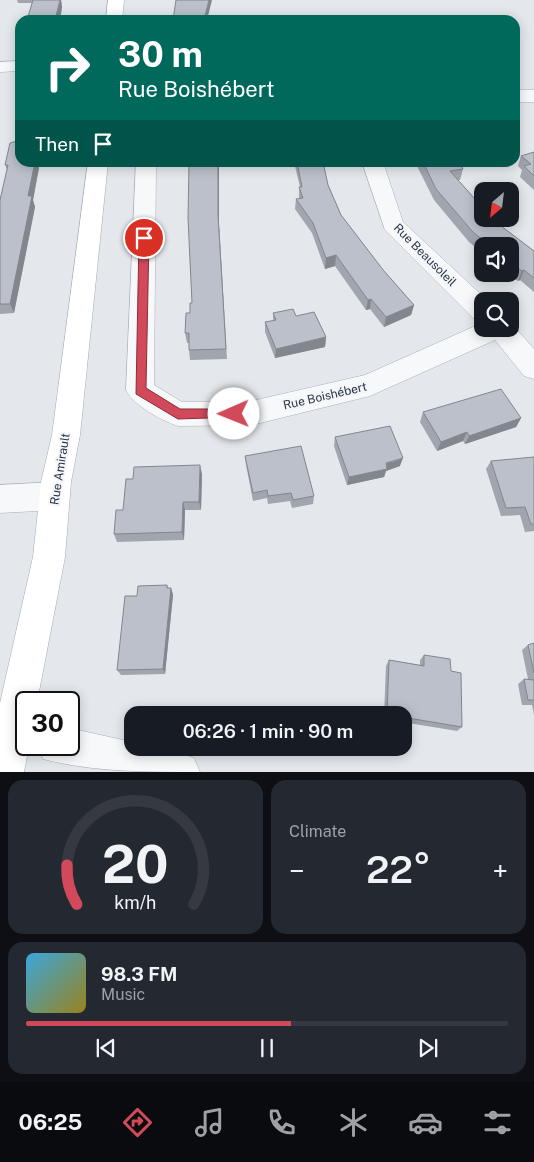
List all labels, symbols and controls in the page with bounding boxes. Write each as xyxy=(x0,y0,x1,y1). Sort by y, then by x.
text: 30 m xyxy=(118,34,203,75)
icon: right xyxy=(35,35,100,100)
text: Rue Boishébert xyxy=(118,76,275,102)
icon: arrive xyxy=(89,130,117,158)
text: Then xyxy=(35,133,79,155)
north arrow xyxy=(474,182,519,228)
map controls xyxy=(474,182,519,337)
pin xyxy=(123,217,165,259)
street label: Rue Beausoleil xyxy=(391,221,459,289)
icon: arrive xyxy=(130,224,158,252)
button: sound xyxy=(474,237,519,282)
button: search xyxy=(474,292,519,337)
street label: Rue Boishébert xyxy=(282,380,368,412)
position arrow xyxy=(207,387,259,439)
street label: Rue Amirault xyxy=(47,432,73,506)
speed limit sign: 30 xyxy=(15,691,80,756)
text: 06:26 · 1 min · 90 m xyxy=(183,720,353,742)
text: Climate xyxy=(289,822,346,841)
text: 20 xyxy=(102,834,169,895)
text: 22° xyxy=(366,847,431,892)
text: − xyxy=(289,854,305,887)
text: + xyxy=(492,854,508,887)
text: km/h xyxy=(114,892,157,913)
text: 98.3 FM xyxy=(101,963,177,985)
text: Music xyxy=(101,985,145,1004)
icon: previous xyxy=(92,1034,120,1062)
icon: pause xyxy=(253,1034,281,1062)
icon: next xyxy=(414,1034,442,1062)
icon: directions xyxy=(120,1105,155,1140)
icon: music xyxy=(192,1105,227,1140)
icon: phone xyxy=(264,1105,299,1140)
icon: climate xyxy=(336,1105,371,1140)
icon: car xyxy=(408,1105,443,1140)
icon: filters xyxy=(480,1105,515,1140)
text: 06:25 xyxy=(19,1109,82,1135)

